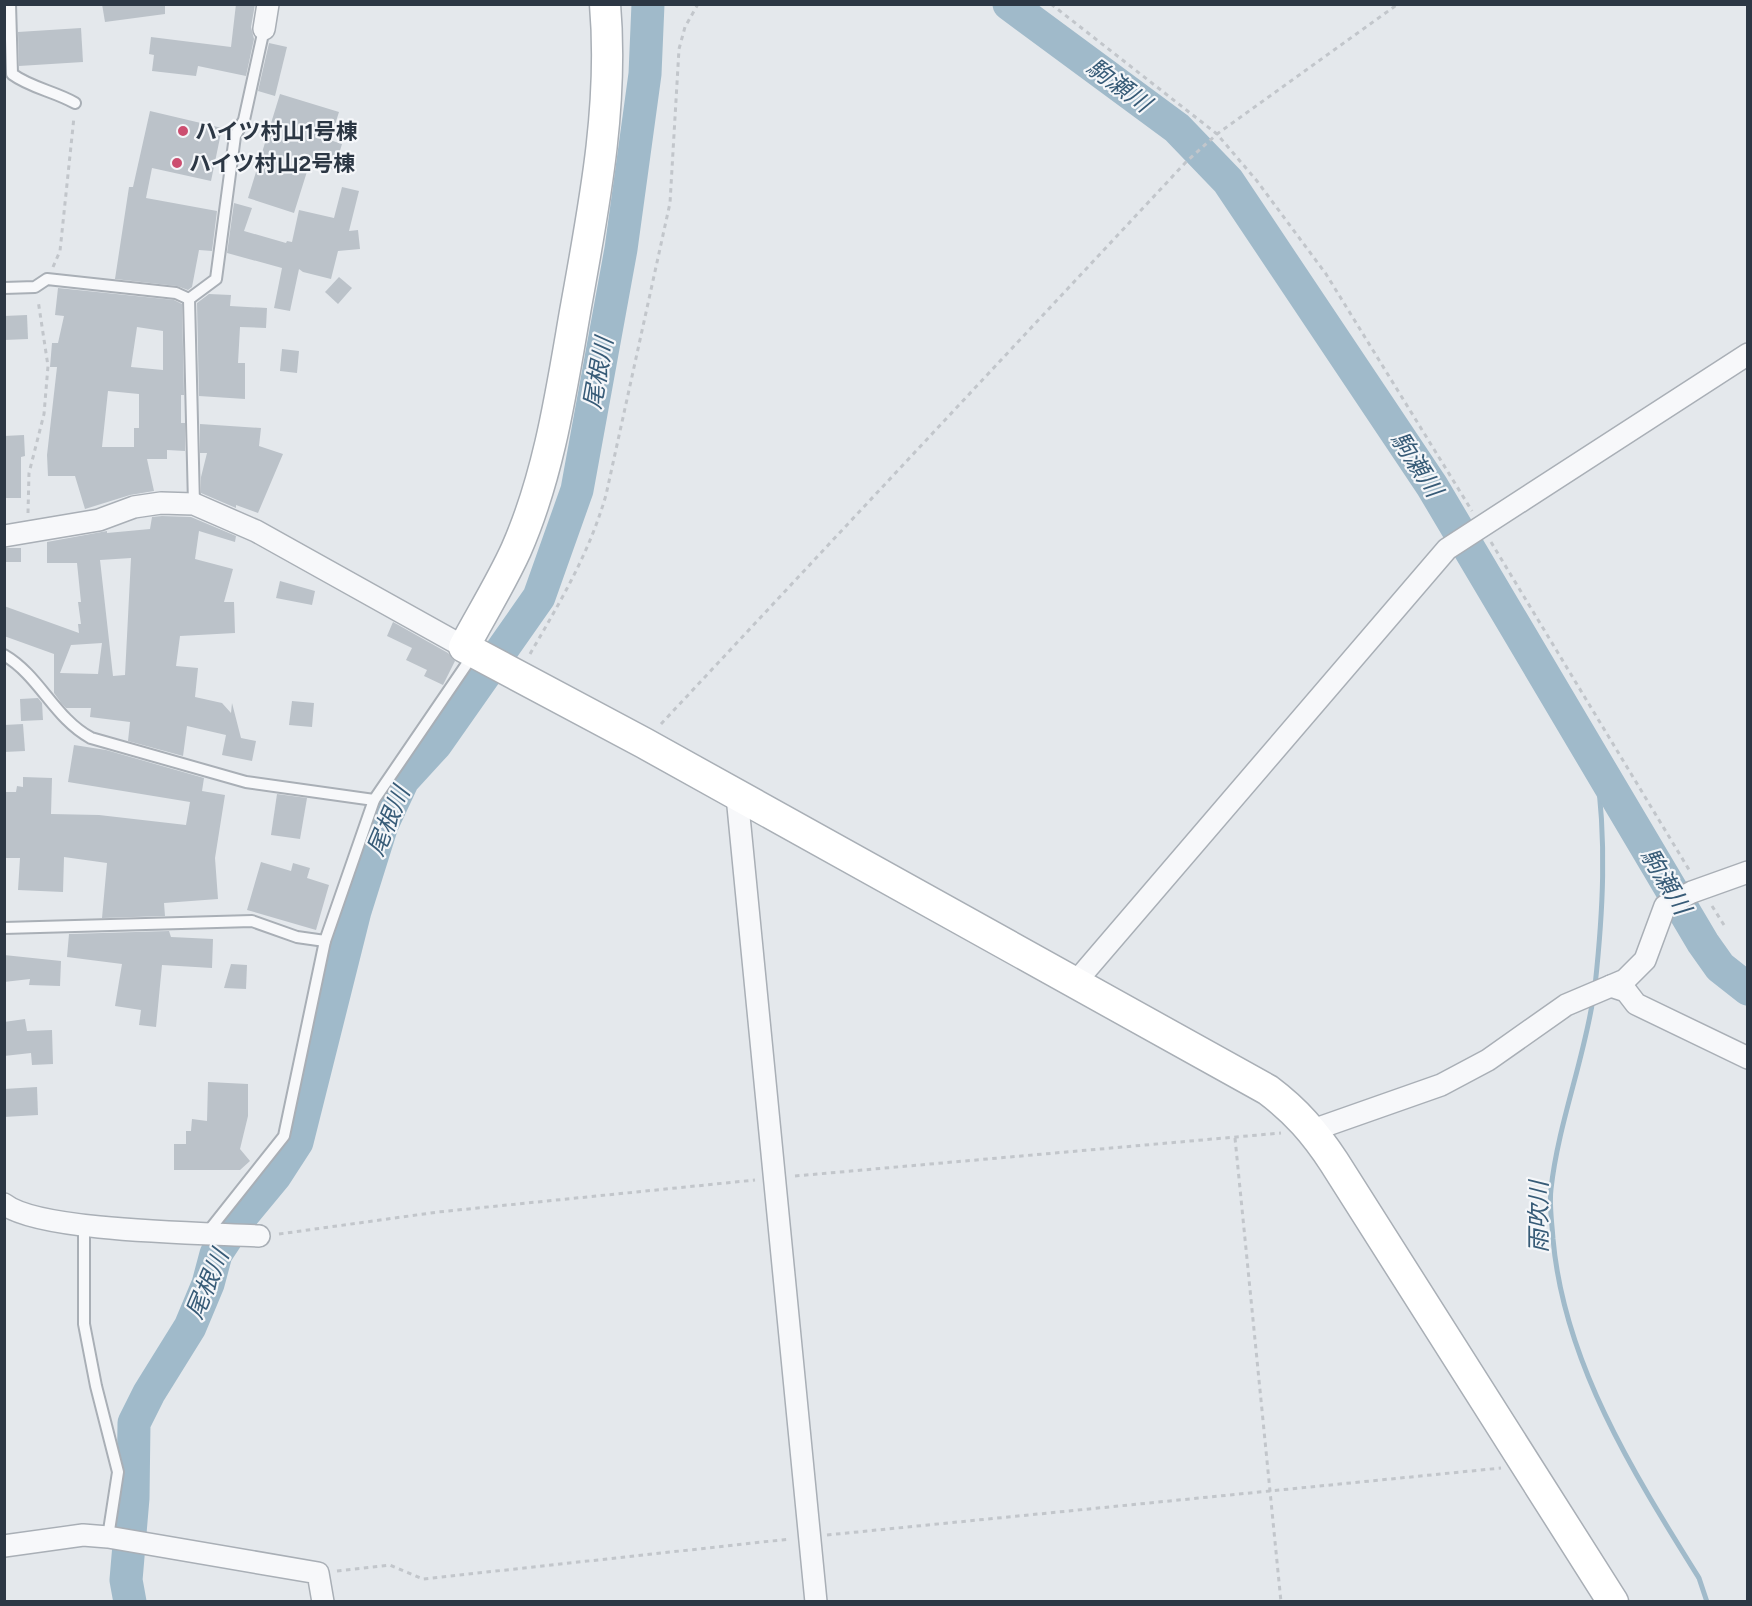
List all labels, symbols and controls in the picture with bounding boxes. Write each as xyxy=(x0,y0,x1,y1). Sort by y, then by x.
water label: 駒瀬川 xyxy=(1081,52,1159,120)
place label: ハイツ村山1号棟 xyxy=(195,118,358,145)
marker: ハイツ村山1号棟 xyxy=(176,124,190,138)
place label: ハイツ村山2号棟 xyxy=(189,150,355,177)
marker: ハイツ村山2号棟 xyxy=(170,156,184,170)
water label: 尾根川 xyxy=(577,332,619,411)
water label: 駒瀬川 xyxy=(1385,426,1450,505)
water label: 尾根川 xyxy=(361,779,417,860)
water label: 駒瀬川 xyxy=(1635,843,1699,922)
water label: 雨吹川 xyxy=(1524,1178,1553,1253)
water label: 尾根川 xyxy=(180,1242,236,1323)

